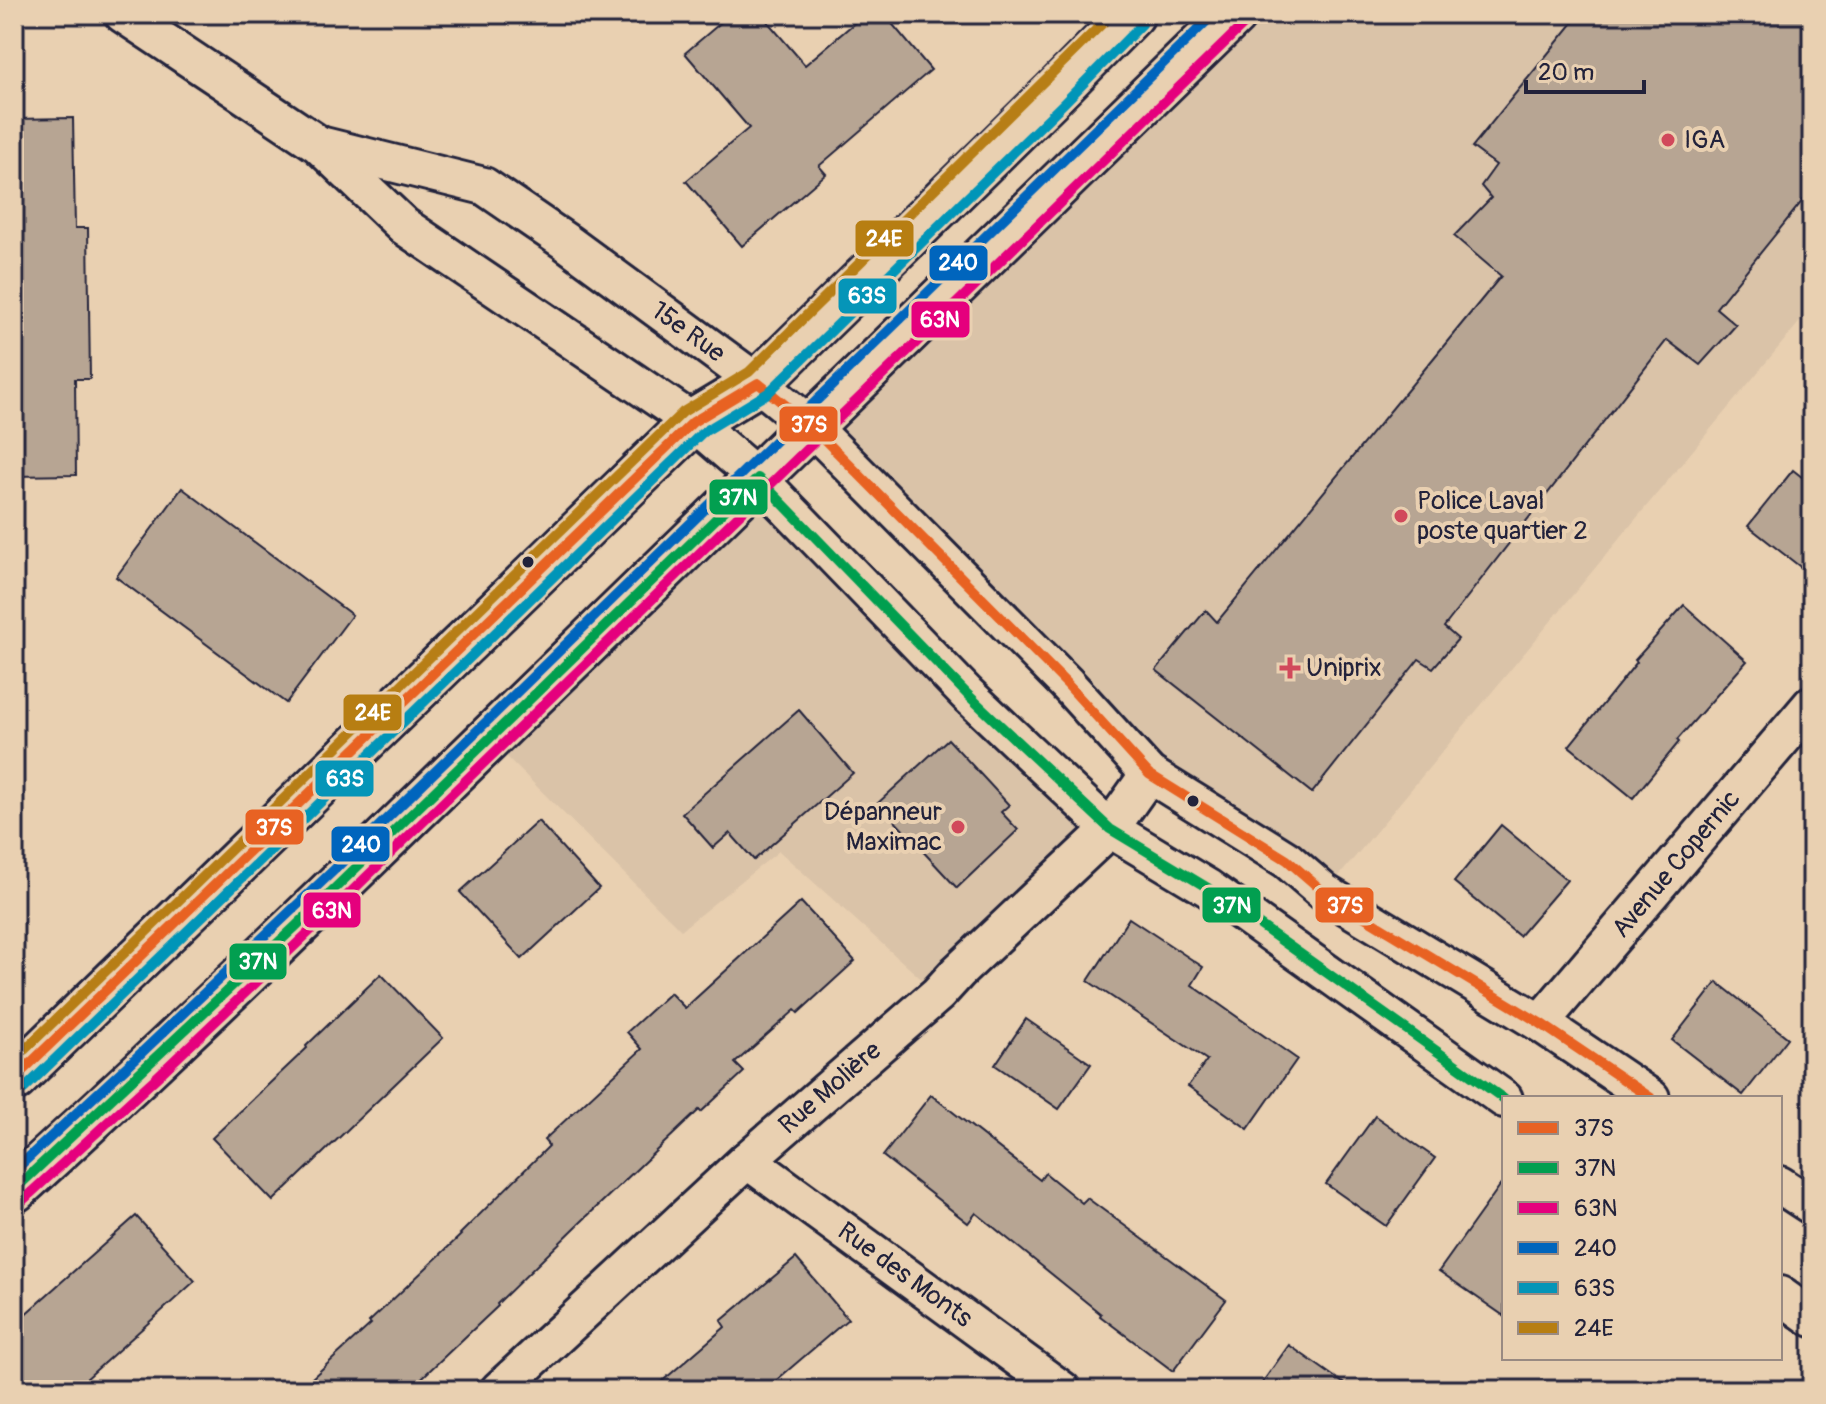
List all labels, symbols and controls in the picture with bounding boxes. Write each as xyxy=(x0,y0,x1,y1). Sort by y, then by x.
scale bar xyxy=(1526,44,1644,94)
text: 20 m xyxy=(1538,58,1594,87)
place label: IGA xyxy=(1684,124,1726,156)
marker: IGA xyxy=(1659,131,1677,149)
line badge: 24E xyxy=(854,219,915,258)
text: 24E xyxy=(866,225,903,253)
line badge: 24O xyxy=(928,244,989,282)
text: 24O xyxy=(938,249,978,277)
line badge: 63S xyxy=(837,277,898,315)
text: 63S xyxy=(848,282,886,310)
street label: 15e Rue xyxy=(645,294,731,370)
line badge: 63N xyxy=(910,300,971,339)
text: 63N xyxy=(920,306,960,334)
line badge: 37S xyxy=(778,405,839,443)
text: 37S xyxy=(791,411,828,439)
line badge: 37N xyxy=(708,478,769,516)
text: 37N xyxy=(719,484,758,512)
place label: Police Laval poste quartier 2 xyxy=(1417,485,1588,547)
marker: Police Laval poste quartier 2 xyxy=(1392,507,1410,525)
unlabelled marker xyxy=(520,554,536,570)
place label: Uniprix xyxy=(1306,652,1382,684)
marker: Uniprix xyxy=(1281,659,1299,677)
line badge: 24E xyxy=(342,693,403,732)
text: 24E xyxy=(355,699,392,727)
line badge: 63S xyxy=(314,759,375,798)
text: 63S xyxy=(326,765,364,793)
street label: Avenue Copernic xyxy=(1605,784,1747,944)
unlabelled marker xyxy=(1185,793,1201,809)
place label: Dépanneur Maximac xyxy=(824,796,943,858)
line badge: 37S xyxy=(244,808,305,846)
text: 37S xyxy=(256,814,293,842)
marker: Dépanneur Maximac xyxy=(949,818,967,836)
line badge: 24O xyxy=(330,825,391,863)
text: 24O xyxy=(341,831,381,859)
line badge: 37N xyxy=(1201,886,1262,924)
line badge: 37S xyxy=(1314,886,1375,924)
line badge: 63N xyxy=(302,891,362,929)
text: 37N xyxy=(1213,892,1252,920)
text: 37S xyxy=(1327,892,1364,920)
text: 63N xyxy=(312,897,352,925)
line badge: 37N xyxy=(228,942,288,981)
text: 37N xyxy=(239,948,278,976)
street label: Rue Molière xyxy=(772,1035,888,1141)
legend xyxy=(1502,1096,1782,1360)
text: 37S xyxy=(1574,1114,1614,1143)
text: 37N xyxy=(1574,1154,1616,1183)
text: 63N xyxy=(1574,1194,1618,1223)
street label: Rue des Monts xyxy=(831,1215,979,1335)
text: 24O xyxy=(1574,1234,1617,1263)
text: 63S xyxy=(1574,1274,1615,1303)
text: 24E xyxy=(1574,1314,1614,1343)

